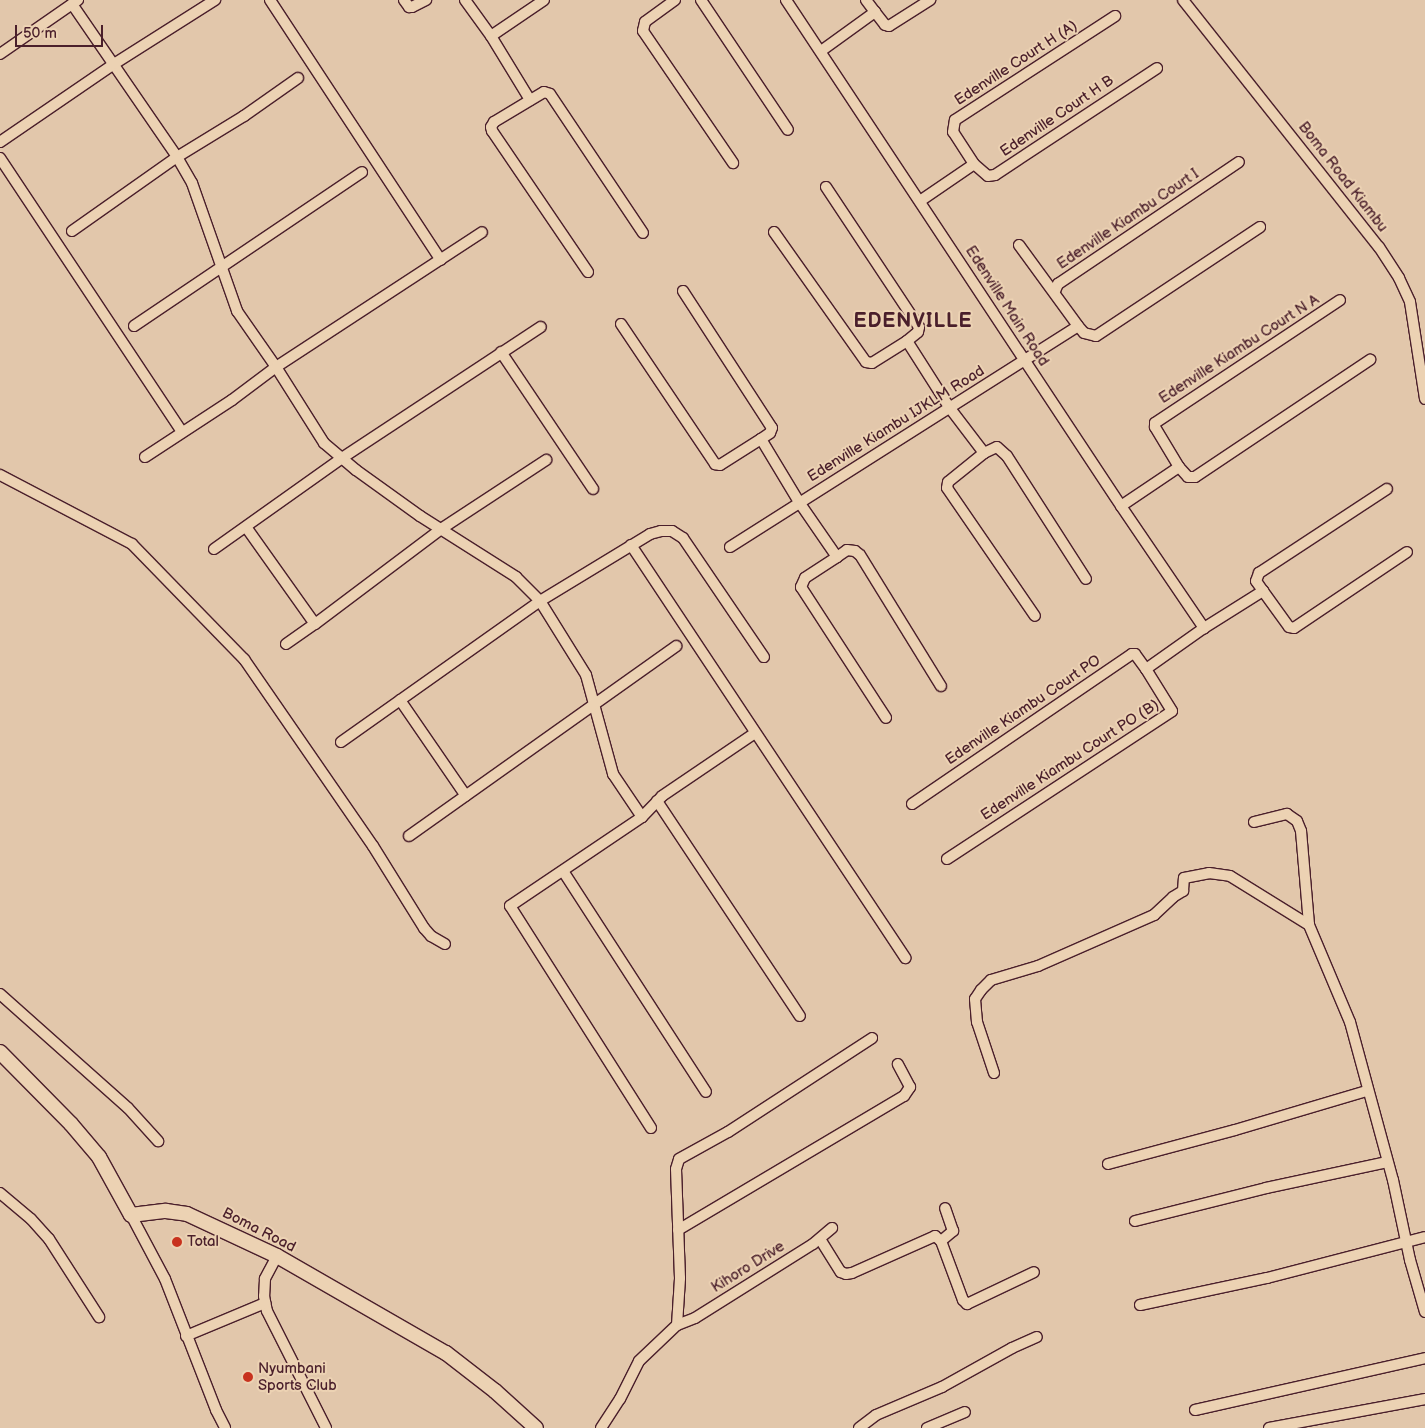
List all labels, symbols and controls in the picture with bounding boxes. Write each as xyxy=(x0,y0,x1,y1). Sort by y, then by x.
scale bar xyxy=(18,15,105,47)
street label: Edenville Court H (A) xyxy=(951,17,1081,109)
text: 50 m xyxy=(23,24,57,43)
street label: Edenville Court H B xyxy=(997,71,1117,161)
street label: Boma Road Kiambu xyxy=(1294,118,1392,236)
street label: Edenville Kiambu Court I xyxy=(1054,165,1202,273)
street label: Edenville Main Road xyxy=(961,242,1053,370)
street label: Edenville Kiambu Court N A xyxy=(1156,290,1322,408)
district label: EDENVILLE xyxy=(852,309,974,333)
street label: Edenville Kiambu IJKLM Road xyxy=(804,362,988,486)
street label: Edenville Kiambu Court PO xyxy=(942,651,1104,769)
street label: Edenville Kiambu Court PO (B) xyxy=(978,696,1162,824)
street label: Boma Road xyxy=(219,1204,299,1256)
place label: Total xyxy=(187,1233,219,1251)
marker: Total xyxy=(171,1236,183,1248)
street label: Kihoro Drive xyxy=(708,1237,788,1297)
place label: Nyumbani Sports Club xyxy=(258,1359,337,1394)
marker: Nyumbani Sports Club xyxy=(242,1371,254,1383)

